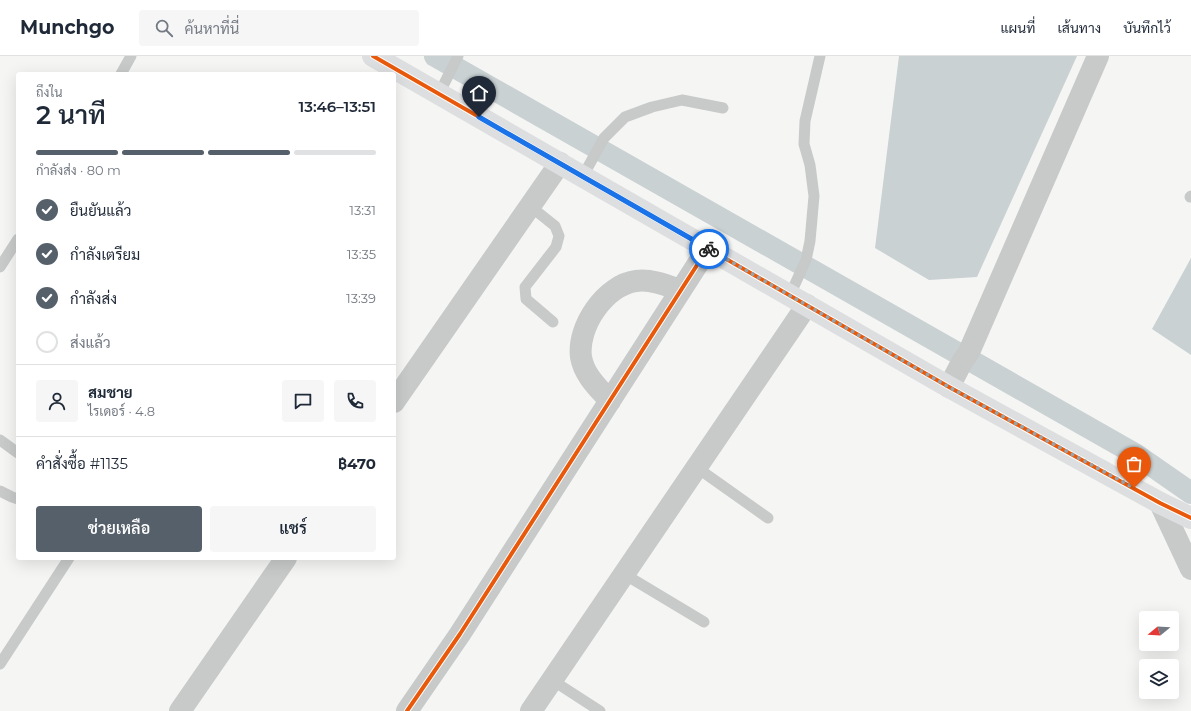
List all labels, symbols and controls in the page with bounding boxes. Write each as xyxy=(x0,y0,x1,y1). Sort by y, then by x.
search box xyxy=(139,10,419,46)
text: Munchgo xyxy=(20,16,115,39)
icon: search xyxy=(153,17,175,39)
text: ค้นหาที่นี่ xyxy=(185,19,239,38)
text: แผนที่ xyxy=(1000,19,1035,37)
text: เส้นทาง xyxy=(1057,19,1101,37)
text: บันทึกไว้ xyxy=(1123,19,1171,37)
pin xyxy=(462,76,496,117)
icon: home xyxy=(468,82,490,104)
text: ถึงใน xyxy=(36,84,63,100)
text: 13:46–13:51 xyxy=(298,97,376,116)
text: 2 นาที xyxy=(36,99,106,131)
text: กำลังส่ง · 80 m xyxy=(36,162,121,178)
icon: check xyxy=(36,199,58,221)
text: ยืนยันแล้ว xyxy=(70,201,131,220)
text: 13:31 xyxy=(349,202,376,218)
courier xyxy=(689,229,729,269)
icon: bike xyxy=(698,238,720,260)
icon: check xyxy=(36,243,58,265)
text: กำลังเตรียม xyxy=(70,245,140,264)
text: 13:35 xyxy=(347,246,376,262)
icon: check xyxy=(36,287,58,309)
text: กำลังส่ง xyxy=(70,289,117,308)
text: 13:39 xyxy=(346,290,376,306)
text: ส่งแล้ว xyxy=(70,333,111,352)
button: person xyxy=(36,380,78,422)
button: chat xyxy=(282,380,324,422)
button: phone xyxy=(334,380,376,422)
text: สมชาย xyxy=(88,383,133,402)
text: ไรเดอร์ · 4.8 xyxy=(88,403,155,419)
pin xyxy=(1117,447,1151,488)
icon: bag xyxy=(1123,453,1145,475)
text: คำสั่งซื้อ #1135 xyxy=(36,454,128,473)
text: ฿470 xyxy=(338,454,376,473)
button: ช่วยเหลือ xyxy=(36,506,202,552)
button: แชร์ xyxy=(210,506,376,552)
north arrow xyxy=(1139,611,1179,651)
map controls xyxy=(1139,611,1179,699)
button: layers xyxy=(1139,659,1179,699)

